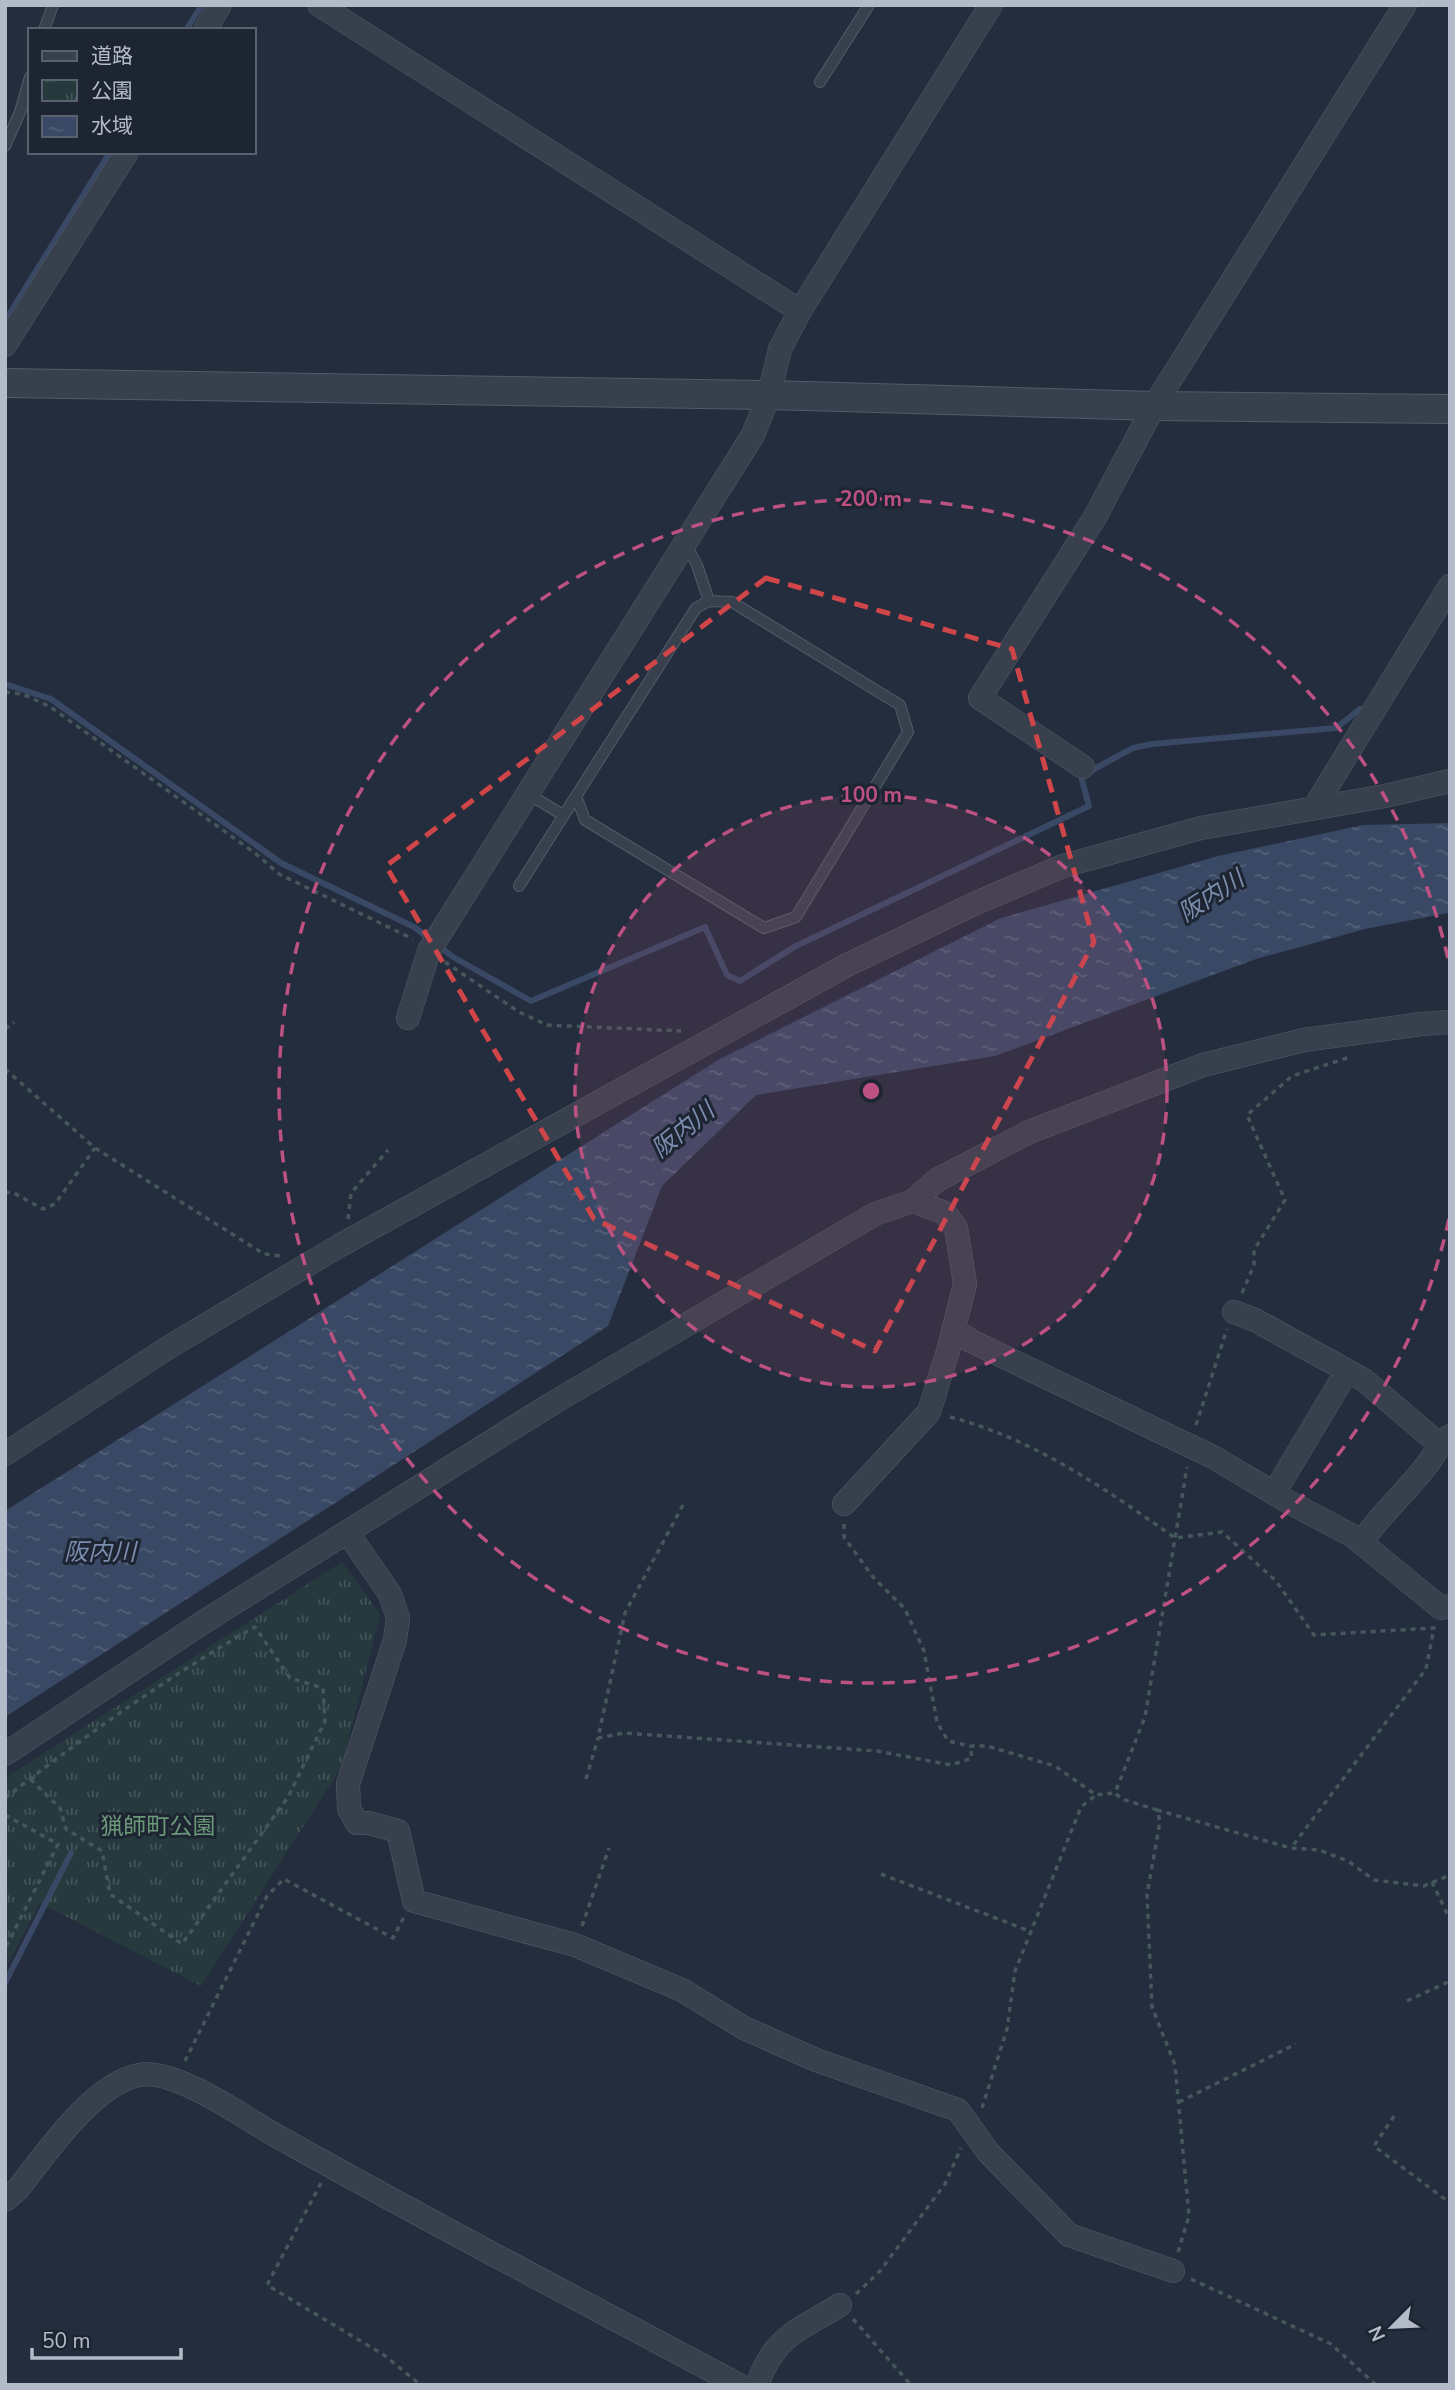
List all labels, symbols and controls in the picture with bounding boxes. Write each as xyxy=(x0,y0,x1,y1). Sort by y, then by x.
legend xyxy=(28,28,256,154)
text: 道路 xyxy=(91,42,133,70)
text: 公園 xyxy=(91,77,133,105)
text: 水域 xyxy=(91,112,133,140)
text: 200 m xyxy=(840,485,902,513)
text: 100 m xyxy=(840,781,902,809)
water label: 阪内川 xyxy=(1172,861,1252,929)
centre of rings xyxy=(859,1079,883,1103)
water label: 阪内川 xyxy=(645,1093,723,1165)
water label: 阪内川 xyxy=(64,1536,139,1568)
park label: 猟師町公園 xyxy=(101,1811,216,1842)
north arrow xyxy=(1357,2292,1427,2362)
scale bar xyxy=(32,2316,180,2360)
text: N xyxy=(1363,2322,1392,2345)
text: 50 m xyxy=(42,2327,91,2355)

